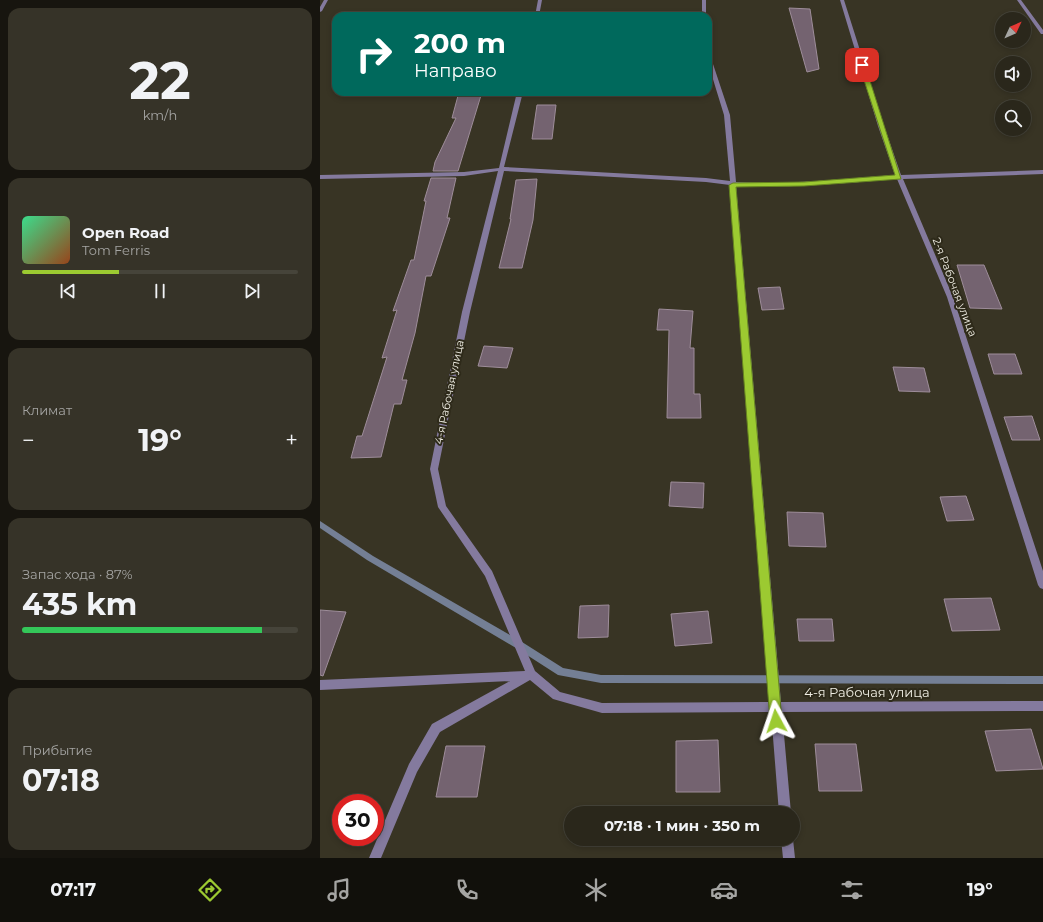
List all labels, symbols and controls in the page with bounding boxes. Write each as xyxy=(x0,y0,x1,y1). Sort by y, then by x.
north arrow xyxy=(995,12,1031,48)
map controls xyxy=(995,12,1031,136)
text: 200 m xyxy=(414,26,506,60)
icon: right xyxy=(348,28,400,80)
pin xyxy=(845,48,879,82)
text: 22 xyxy=(129,49,191,112)
icon: arrive xyxy=(851,54,873,76)
button: sound xyxy=(995,56,1031,92)
text: Направо xyxy=(414,60,497,82)
button: search xyxy=(995,100,1031,136)
text: km/h xyxy=(143,107,177,123)
text: Open Road xyxy=(82,223,170,242)
street label: 2-я Рабочая улица xyxy=(930,236,980,338)
text: Tom Ferris xyxy=(82,242,150,258)
icon: previous xyxy=(57,280,79,302)
icon: pause xyxy=(149,280,171,302)
icon: next xyxy=(241,280,263,302)
street label: 4-я Рабочая улица xyxy=(431,339,467,445)
text: Климат xyxy=(22,402,72,418)
text: 19° xyxy=(138,422,182,459)
text: − xyxy=(22,427,35,454)
text: + xyxy=(285,427,298,454)
text: Запас хода · 87% xyxy=(22,566,132,582)
text: 435 km xyxy=(22,586,137,623)
street label: 4-я Рабочая улица xyxy=(804,684,930,700)
position arrow xyxy=(755,700,797,742)
text: Прибытие xyxy=(22,742,93,758)
text: 07:18 xyxy=(22,762,100,799)
speed limit sign: 30 xyxy=(332,794,384,846)
text: 07:18 · 1 мин · 350 m xyxy=(604,816,760,835)
icon: directions xyxy=(196,876,224,904)
icon: music xyxy=(325,876,353,904)
icon: phone xyxy=(453,876,481,904)
icon: climate xyxy=(582,876,610,904)
icon: car xyxy=(710,876,738,904)
icon: filters xyxy=(838,876,866,904)
text: 07:17 xyxy=(50,879,96,901)
text: 19° xyxy=(967,879,993,901)

